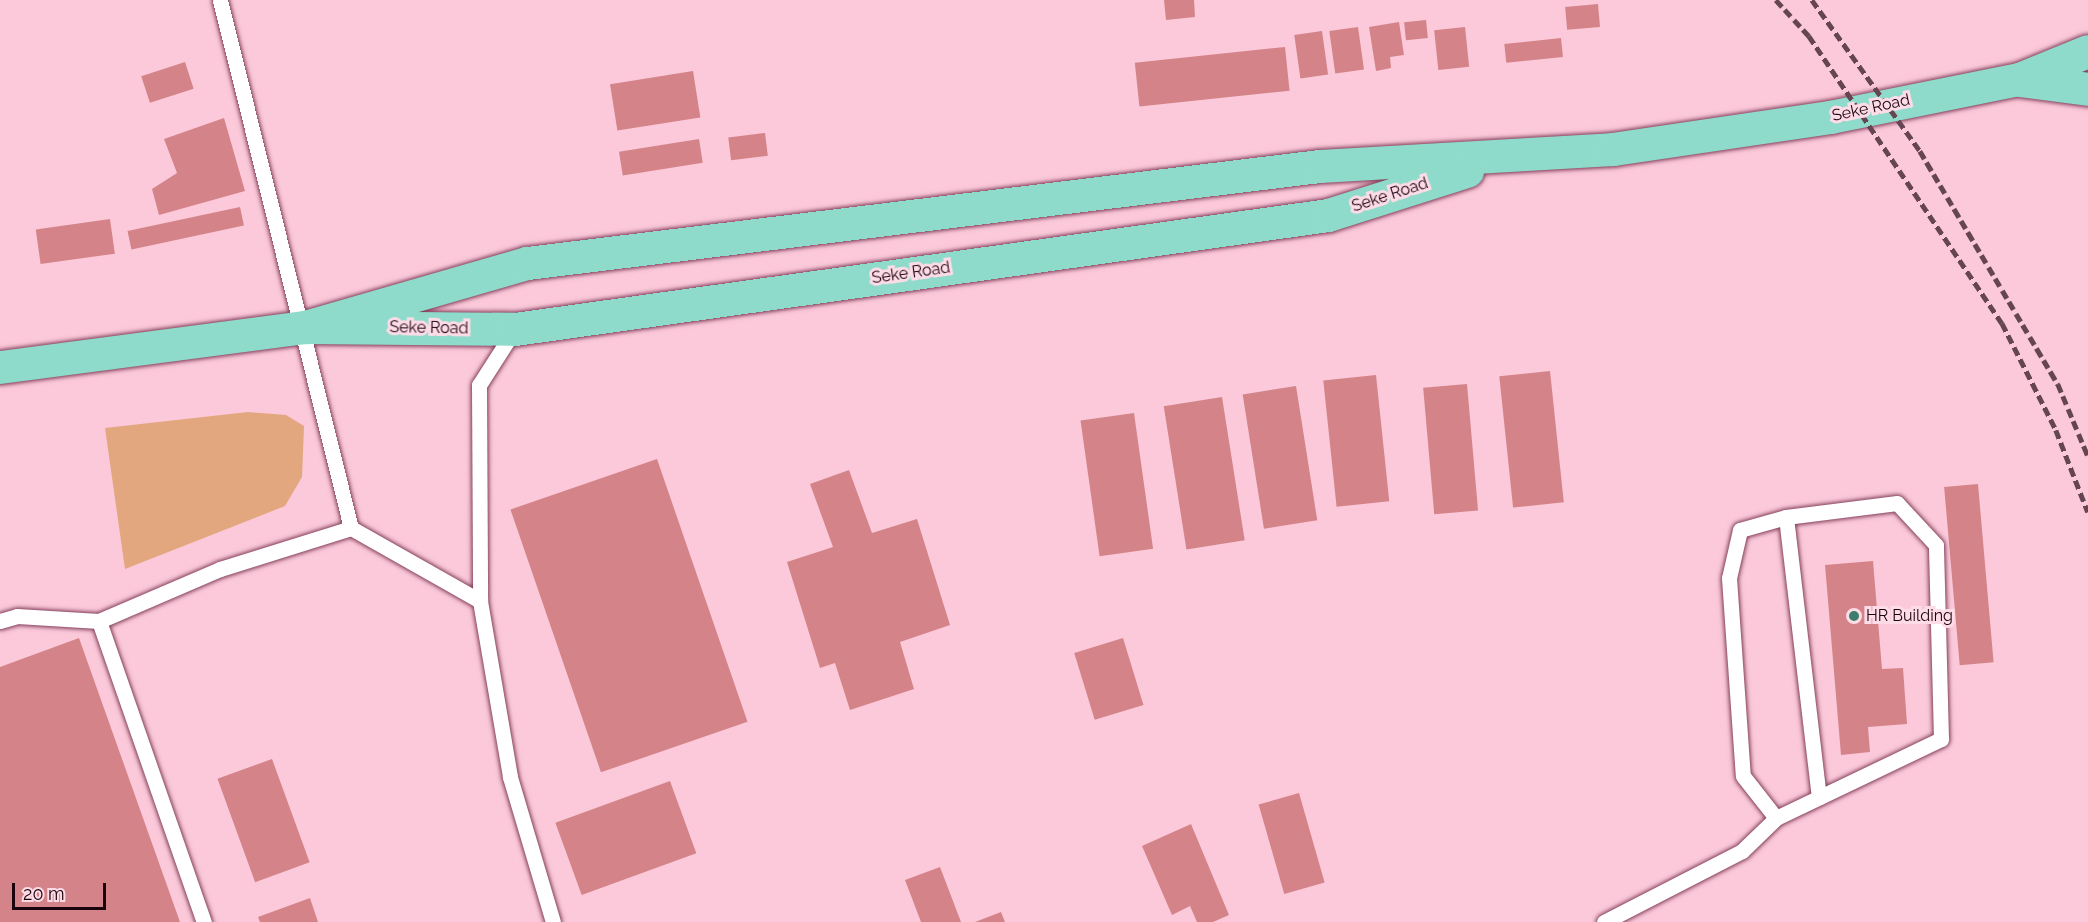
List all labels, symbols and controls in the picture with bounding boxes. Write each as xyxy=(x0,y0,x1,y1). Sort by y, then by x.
street label: Seke Road xyxy=(1830,90,1912,126)
street label: Seke Road xyxy=(1349,174,1431,216)
street label: Seke Road xyxy=(871,258,951,288)
street label: Seke Road xyxy=(389,318,469,338)
place label: HR Building xyxy=(1866,606,1953,626)
marker: HR Building xyxy=(1847,609,1861,623)
scale bar xyxy=(15,871,110,909)
text: 20 m xyxy=(23,883,65,904)

